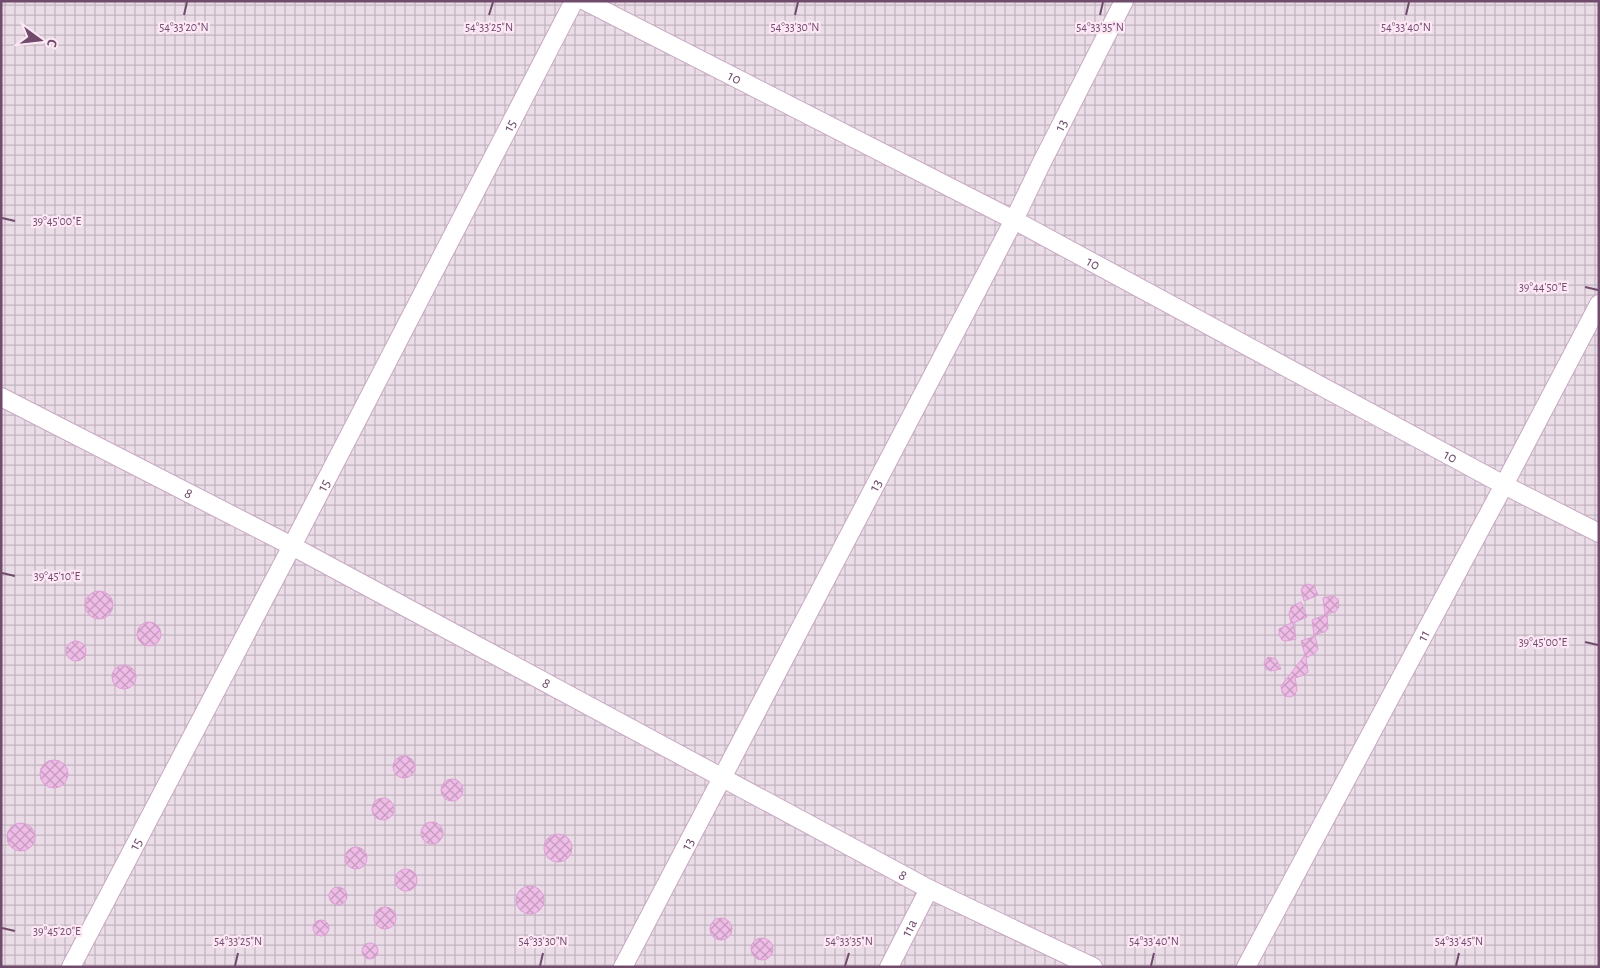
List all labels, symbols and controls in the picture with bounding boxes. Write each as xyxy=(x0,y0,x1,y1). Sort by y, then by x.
north arrow xyxy=(15,15,65,65)
text: 54°33'20"N xyxy=(159,21,209,33)
text: 54°33'25"N xyxy=(465,21,513,33)
text: 54°33'30"N xyxy=(770,21,820,33)
text: 54°33'35"N xyxy=(1076,21,1124,33)
text: 54°33'40"N xyxy=(1381,21,1431,33)
text: С xyxy=(44,38,59,49)
street label: 10 xyxy=(725,68,744,87)
street label: 15 xyxy=(500,117,519,134)
street label: 13 xyxy=(1052,117,1070,134)
text: 39°45'00"E xyxy=(33,215,82,227)
street label: 10 xyxy=(1084,253,1103,273)
text: 39°44'50"E xyxy=(1519,281,1567,293)
street label: 10 xyxy=(1441,446,1460,466)
street label: 15 xyxy=(314,477,333,494)
street label: 13 xyxy=(866,477,885,494)
street label: 8 xyxy=(182,485,195,501)
text: 39°45'10"E xyxy=(34,570,80,582)
street label: 11 xyxy=(1414,627,1432,644)
text: 39°45'00"E xyxy=(1519,636,1568,648)
street label: 8 xyxy=(540,675,553,691)
street label: 15 xyxy=(126,835,145,852)
street label: 13 xyxy=(678,835,697,852)
street label: 8 xyxy=(896,867,910,883)
street label: 11a xyxy=(898,917,920,939)
text: 39°45'20"E xyxy=(33,925,81,937)
text: 54°33'25"N xyxy=(214,935,262,947)
text: 54°33'30"N xyxy=(518,935,568,947)
text: 54°33'35"N xyxy=(825,935,873,947)
text: 54°33'40"N xyxy=(1129,935,1179,947)
text: 54°33'45"N xyxy=(1435,935,1483,947)

